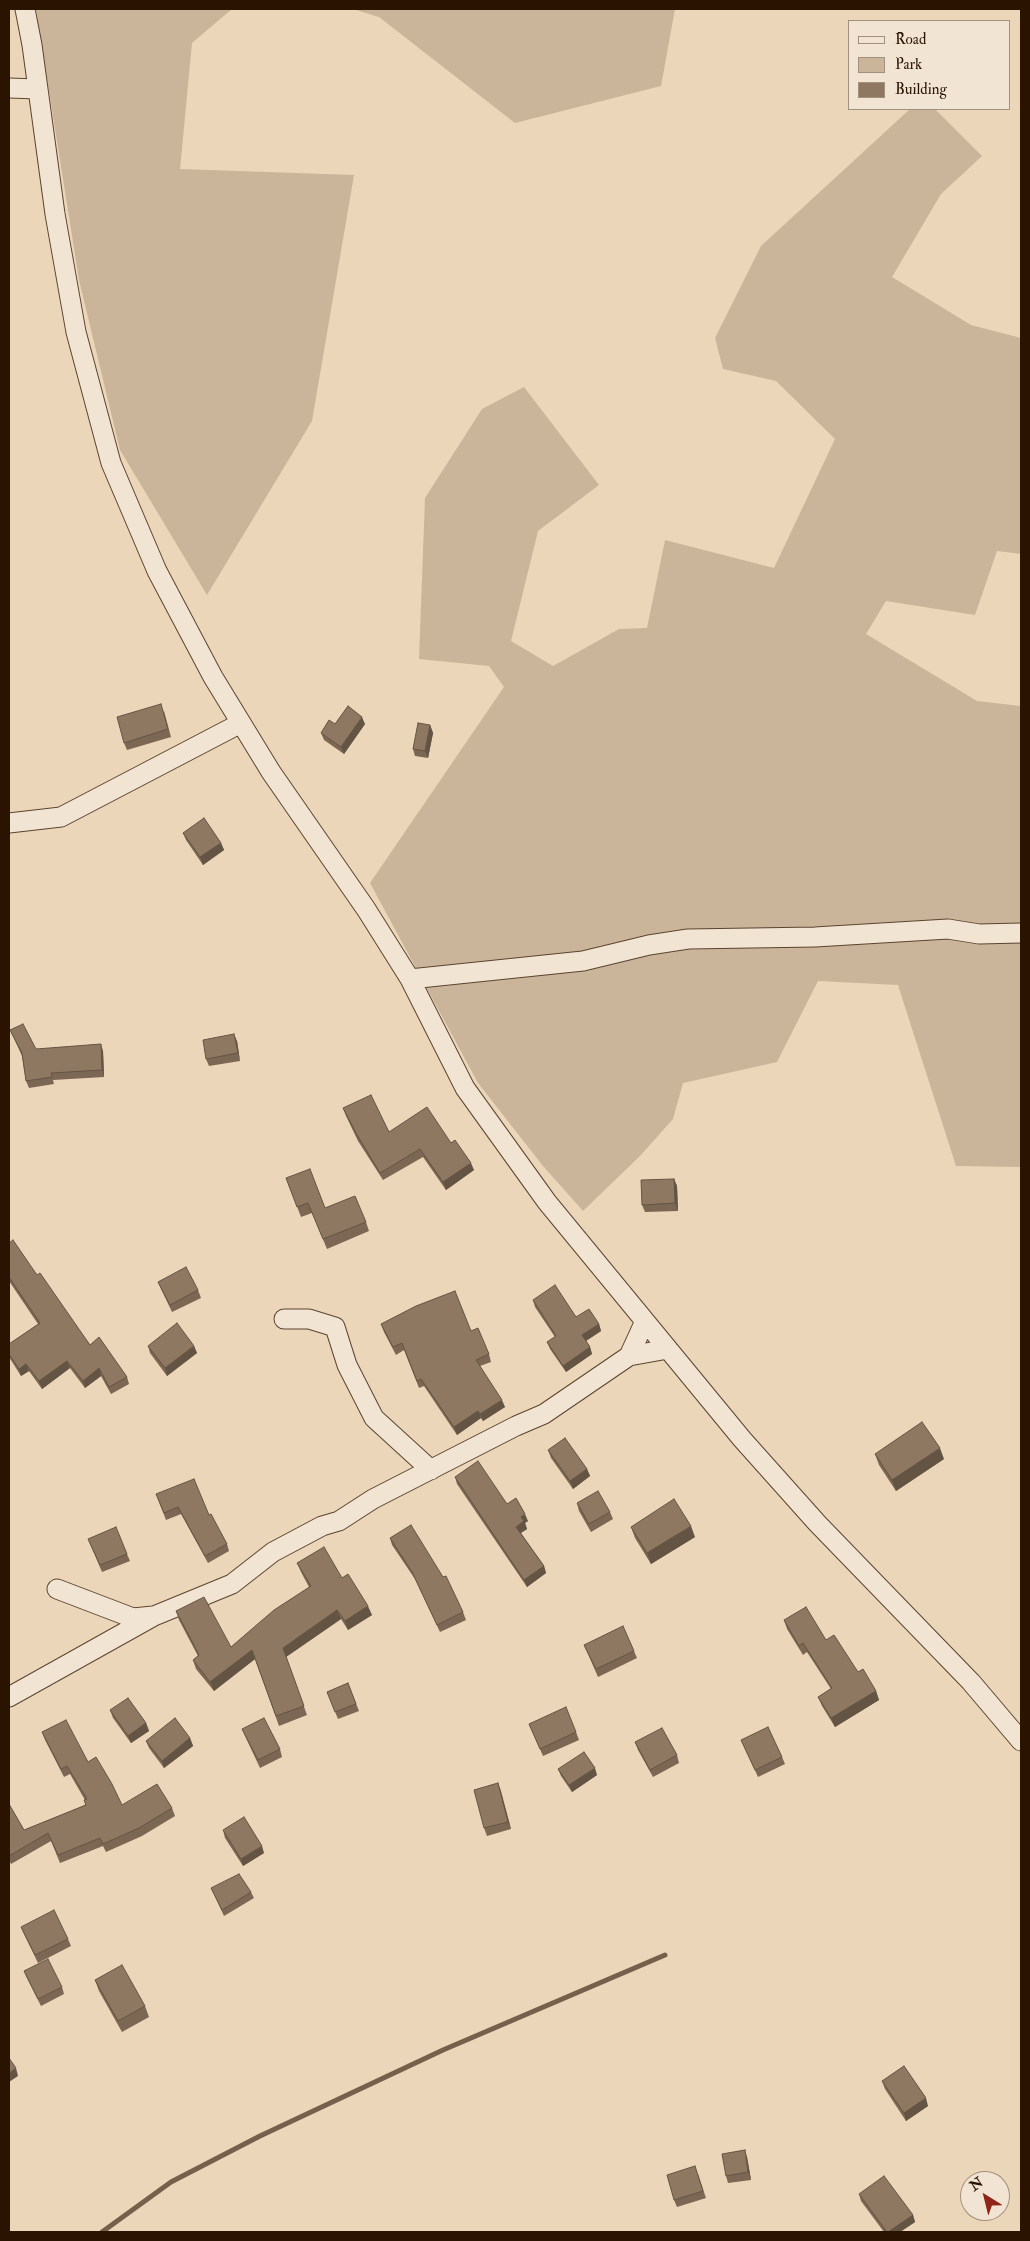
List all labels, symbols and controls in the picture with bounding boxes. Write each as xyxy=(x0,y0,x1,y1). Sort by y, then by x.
legend xyxy=(848,20,1010,110)
text: Road xyxy=(895,30,926,49)
text: Park xyxy=(895,55,922,74)
text: Building xyxy=(895,80,947,99)
north arrow xyxy=(960,2171,1010,2221)
text: N xyxy=(966,2174,987,2195)

